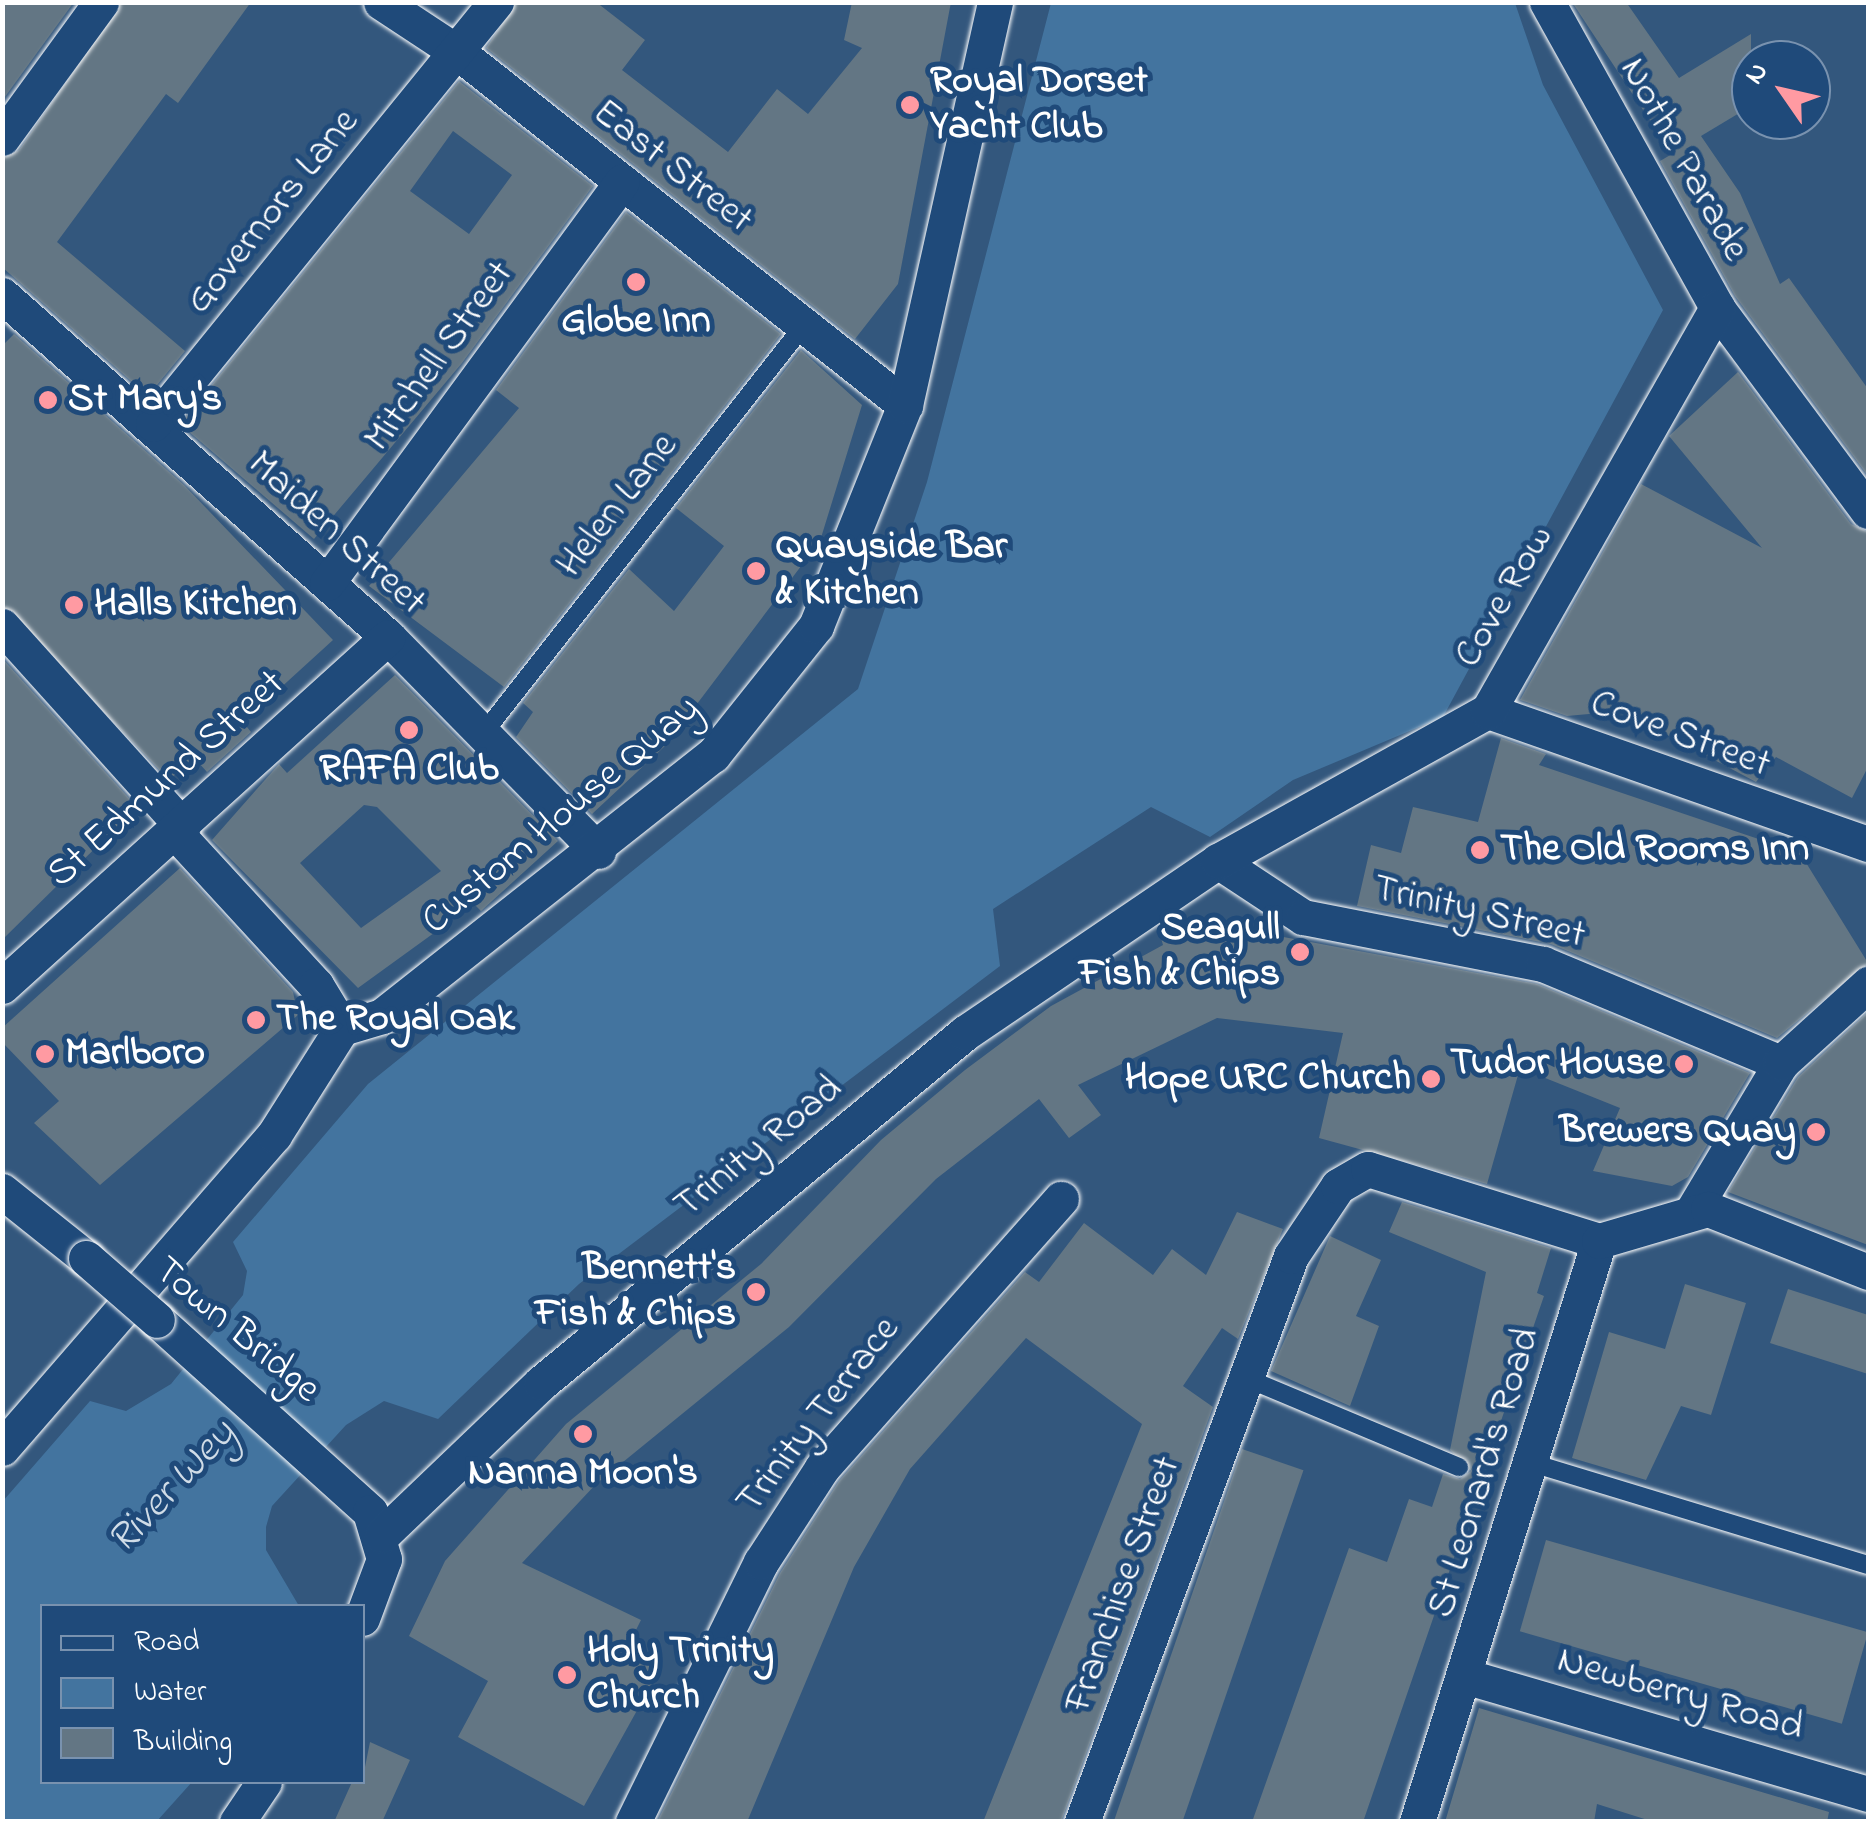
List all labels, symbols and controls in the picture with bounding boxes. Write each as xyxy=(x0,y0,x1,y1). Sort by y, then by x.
north arrow xyxy=(1731,40,1831,140)
street label: Nothe Parade xyxy=(1607,50,1759,270)
place label: Royal Dorset Yacht Club xyxy=(930,58,1148,152)
street label: East Street xyxy=(582,89,762,245)
marker: Royal Dorset Yacht Club xyxy=(899,94,921,116)
street label: Governors Lane xyxy=(176,100,370,324)
street label: Mitchell Street xyxy=(355,252,525,462)
marker: Globe Inn xyxy=(625,271,647,293)
place label: Globe Inn xyxy=(561,298,711,346)
place label: St Mary's xyxy=(68,376,222,424)
marker: St Mary's xyxy=(37,389,59,411)
street label: Helen Lane xyxy=(547,424,689,588)
street label: Maiden Street xyxy=(237,441,435,627)
street label: Cove Row xyxy=(1445,517,1565,677)
place label: Quayside Bar & Kitchen xyxy=(776,524,1007,618)
marker: Quayside Bar & Kitchen xyxy=(745,560,767,582)
place label: Halls Kitchen xyxy=(94,581,297,629)
marker: Halls Kitchen xyxy=(63,594,85,616)
street label: St Edmund Street xyxy=(38,661,296,899)
street label: Cove Street xyxy=(1583,680,1777,790)
street label: Custom House Quay xyxy=(413,686,711,946)
marker: RAFA Club xyxy=(398,719,420,741)
place label: RAFA Club xyxy=(319,746,499,794)
place label: The Old Rooms Inn xyxy=(1500,826,1809,874)
marker: The Old Rooms Inn xyxy=(1469,839,1491,861)
street label: Trinity Street xyxy=(1368,865,1590,961)
place label: Seagull Fish & Chips xyxy=(1079,905,1280,999)
marker: Seagull Fish & Chips xyxy=(1289,941,1311,963)
place label: The Royal Oak xyxy=(276,996,515,1044)
marker: The Royal Oak xyxy=(245,1009,267,1031)
place label: Marlboro xyxy=(65,1030,205,1078)
place label: Tudor House xyxy=(1450,1040,1664,1088)
marker: Marlboro xyxy=(34,1043,56,1065)
marker: Tudor House xyxy=(1673,1053,1695,1075)
place label: Hope URC Church xyxy=(1125,1055,1411,1103)
street label: Trinity Road xyxy=(665,1066,853,1230)
marker: Hope URC Church xyxy=(1420,1068,1442,1090)
place label: Brewers Quay xyxy=(1560,1108,1796,1156)
marker: Brewers Quay xyxy=(1805,1121,1827,1143)
place label: Bennett's Fish & Chips xyxy=(535,1245,736,1339)
street label: Town Bridge xyxy=(143,1247,329,1415)
marker: Bennett's Fish & Chips xyxy=(745,1281,767,1303)
street label: Trinity Terrace xyxy=(727,1307,911,1525)
street label: St Leonard's Road xyxy=(1418,1322,1552,1624)
water label: River Wey xyxy=(98,1410,248,1566)
marker: Nanna Moon's xyxy=(572,1423,594,1445)
place label: Nanna Moon's xyxy=(468,1450,698,1498)
street label: Franchise Street xyxy=(1055,1450,1193,1720)
legend xyxy=(40,1604,365,1784)
text: Road xyxy=(134,1621,199,1665)
place label: Holy Trinity Church xyxy=(587,1628,774,1722)
street label: Newberry Road xyxy=(1552,1637,1808,1753)
marker: Holy Trinity Church xyxy=(556,1664,578,1686)
text: Water xyxy=(134,1671,206,1715)
text: Building xyxy=(134,1721,232,1765)

